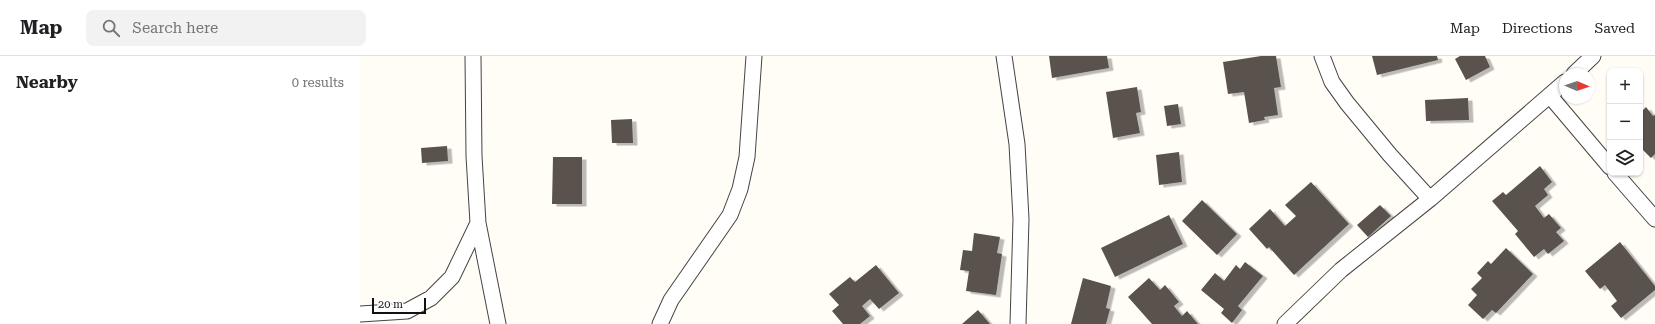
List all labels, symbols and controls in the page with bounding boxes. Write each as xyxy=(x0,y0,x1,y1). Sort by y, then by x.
search box xyxy=(86,10,366,46)
text: Map xyxy=(20,16,62,39)
icon: search xyxy=(100,17,122,39)
text: Search here xyxy=(132,19,218,37)
text: Map xyxy=(1450,20,1480,36)
text: Directions xyxy=(1502,20,1572,36)
text: Saved xyxy=(1594,20,1635,36)
north arrow xyxy=(1559,68,1595,104)
map controls xyxy=(1607,68,1643,176)
button: + xyxy=(1607,68,1643,104)
text: Nearby xyxy=(16,72,78,92)
text: 0 results xyxy=(292,75,344,90)
button: − xyxy=(1607,104,1643,140)
button: layers xyxy=(1607,140,1643,176)
scale bar xyxy=(372,296,426,315)
text: 20 m xyxy=(378,298,403,311)

